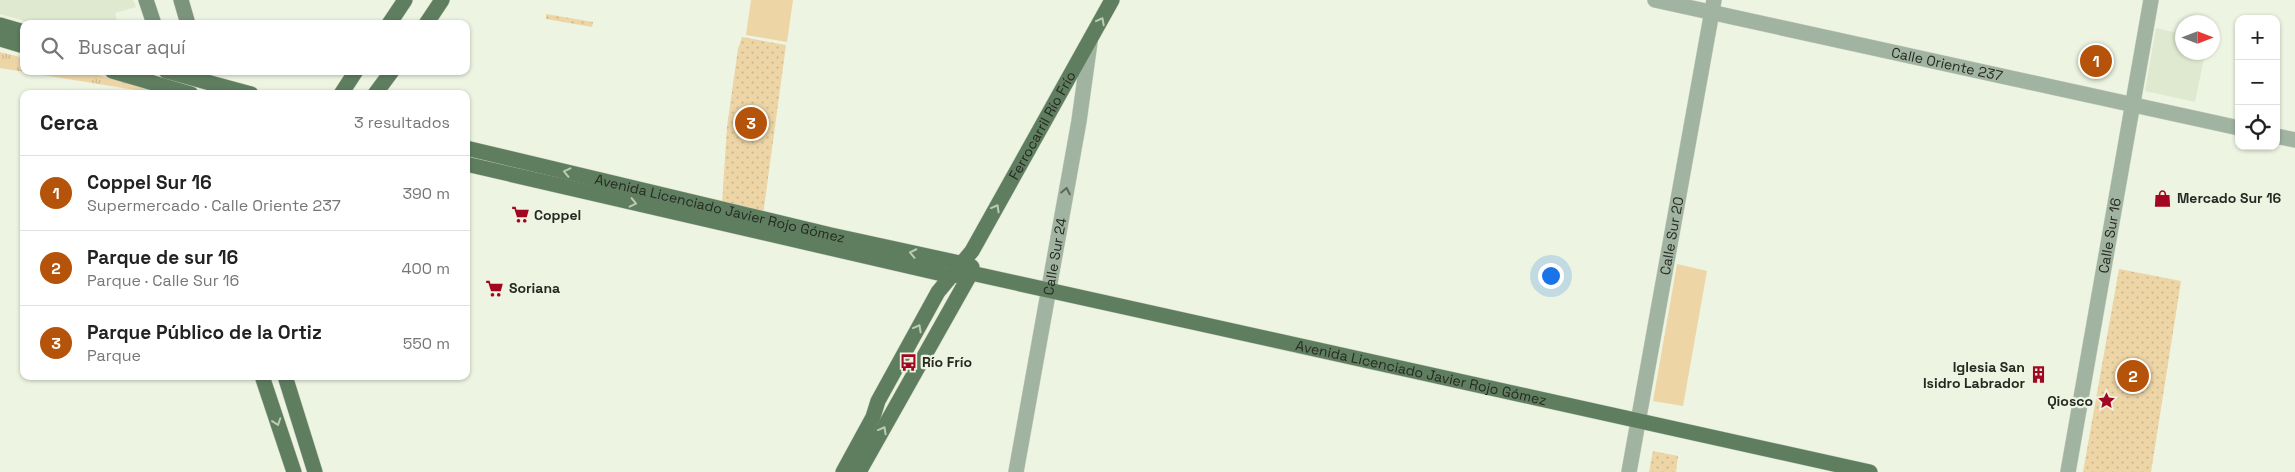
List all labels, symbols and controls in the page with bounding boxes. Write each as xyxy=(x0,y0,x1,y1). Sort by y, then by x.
north arrow xyxy=(2175,15,2220,60)
map controls xyxy=(2235,15,2280,150)
button: + xyxy=(2235,15,2280,60)
one-way arrow xyxy=(1095,17,1105,26)
search box xyxy=(20,20,470,75)
icon: search xyxy=(38,34,66,62)
text: Buscar aquí xyxy=(78,35,186,60)
pin: 1 xyxy=(2080,42,2112,80)
street label: Calle Oriente 237 xyxy=(1890,43,2005,85)
button: − xyxy=(2235,60,2280,105)
street label: Ferrocarril Río Frío xyxy=(1005,68,1080,183)
pin: 3 xyxy=(735,104,767,142)
button: locate xyxy=(2235,105,2280,150)
text: Cerca xyxy=(40,109,98,136)
text: 3 resultados xyxy=(354,112,450,133)
one-way arrow xyxy=(562,167,571,178)
text: Coppel Sur 16 xyxy=(87,170,212,195)
street label: Avenida Licenciado Javier Rojo Gómez xyxy=(593,170,847,247)
text: 1 xyxy=(52,183,60,204)
text: 390 m xyxy=(402,183,450,204)
one-way arrow xyxy=(1060,187,1071,195)
shop icon: Mercado Sur 16 xyxy=(2153,188,2173,208)
place label: Mercado Sur 16 xyxy=(2177,189,2281,207)
text: Supermercado · Calle Oriente 237 xyxy=(87,195,341,216)
street label: Calle Sur 20 xyxy=(1656,195,1687,276)
street label: Calle Sur 16 xyxy=(2094,196,2125,275)
one-way arrow xyxy=(629,197,638,208)
one-way arrow xyxy=(990,204,1000,213)
supermarket icon: Coppel xyxy=(510,205,530,225)
place label: Coppel xyxy=(534,206,581,224)
street label: Calle Sur 24 xyxy=(1039,216,1071,297)
text: Parque de sur 16 xyxy=(87,245,238,270)
one-way arrow xyxy=(908,248,917,259)
text: 2 xyxy=(51,258,61,279)
text: 400 m xyxy=(402,258,450,279)
your location xyxy=(1538,263,1564,289)
text: Parque · Calle Sur 16 xyxy=(87,270,239,291)
supermarket icon: Soriana xyxy=(485,278,505,298)
place label: Soriana xyxy=(509,279,560,297)
text: Parque Público de la Ortiz xyxy=(87,320,322,345)
one-way arrow xyxy=(912,324,922,333)
text: 3 xyxy=(51,333,61,354)
text: 550 m xyxy=(403,333,450,354)
street label: Avenida Licenciado Javier Rojo Gómez xyxy=(1294,336,1548,409)
text: Parque xyxy=(87,345,141,366)
bus stop icon: Río Frío xyxy=(898,352,918,372)
place label: Río Frío xyxy=(922,353,972,371)
pin: 2 xyxy=(2117,357,2149,395)
place label: Iglesia San Isidro Labrador xyxy=(1923,358,2025,392)
building icon: Iglesia San Isidro Labrador xyxy=(2029,365,2049,385)
place icon: Qiosco xyxy=(2097,391,2117,411)
place label: Qiosco xyxy=(2047,392,2093,410)
one-way arrow xyxy=(271,418,281,426)
one-way arrow xyxy=(877,426,887,435)

